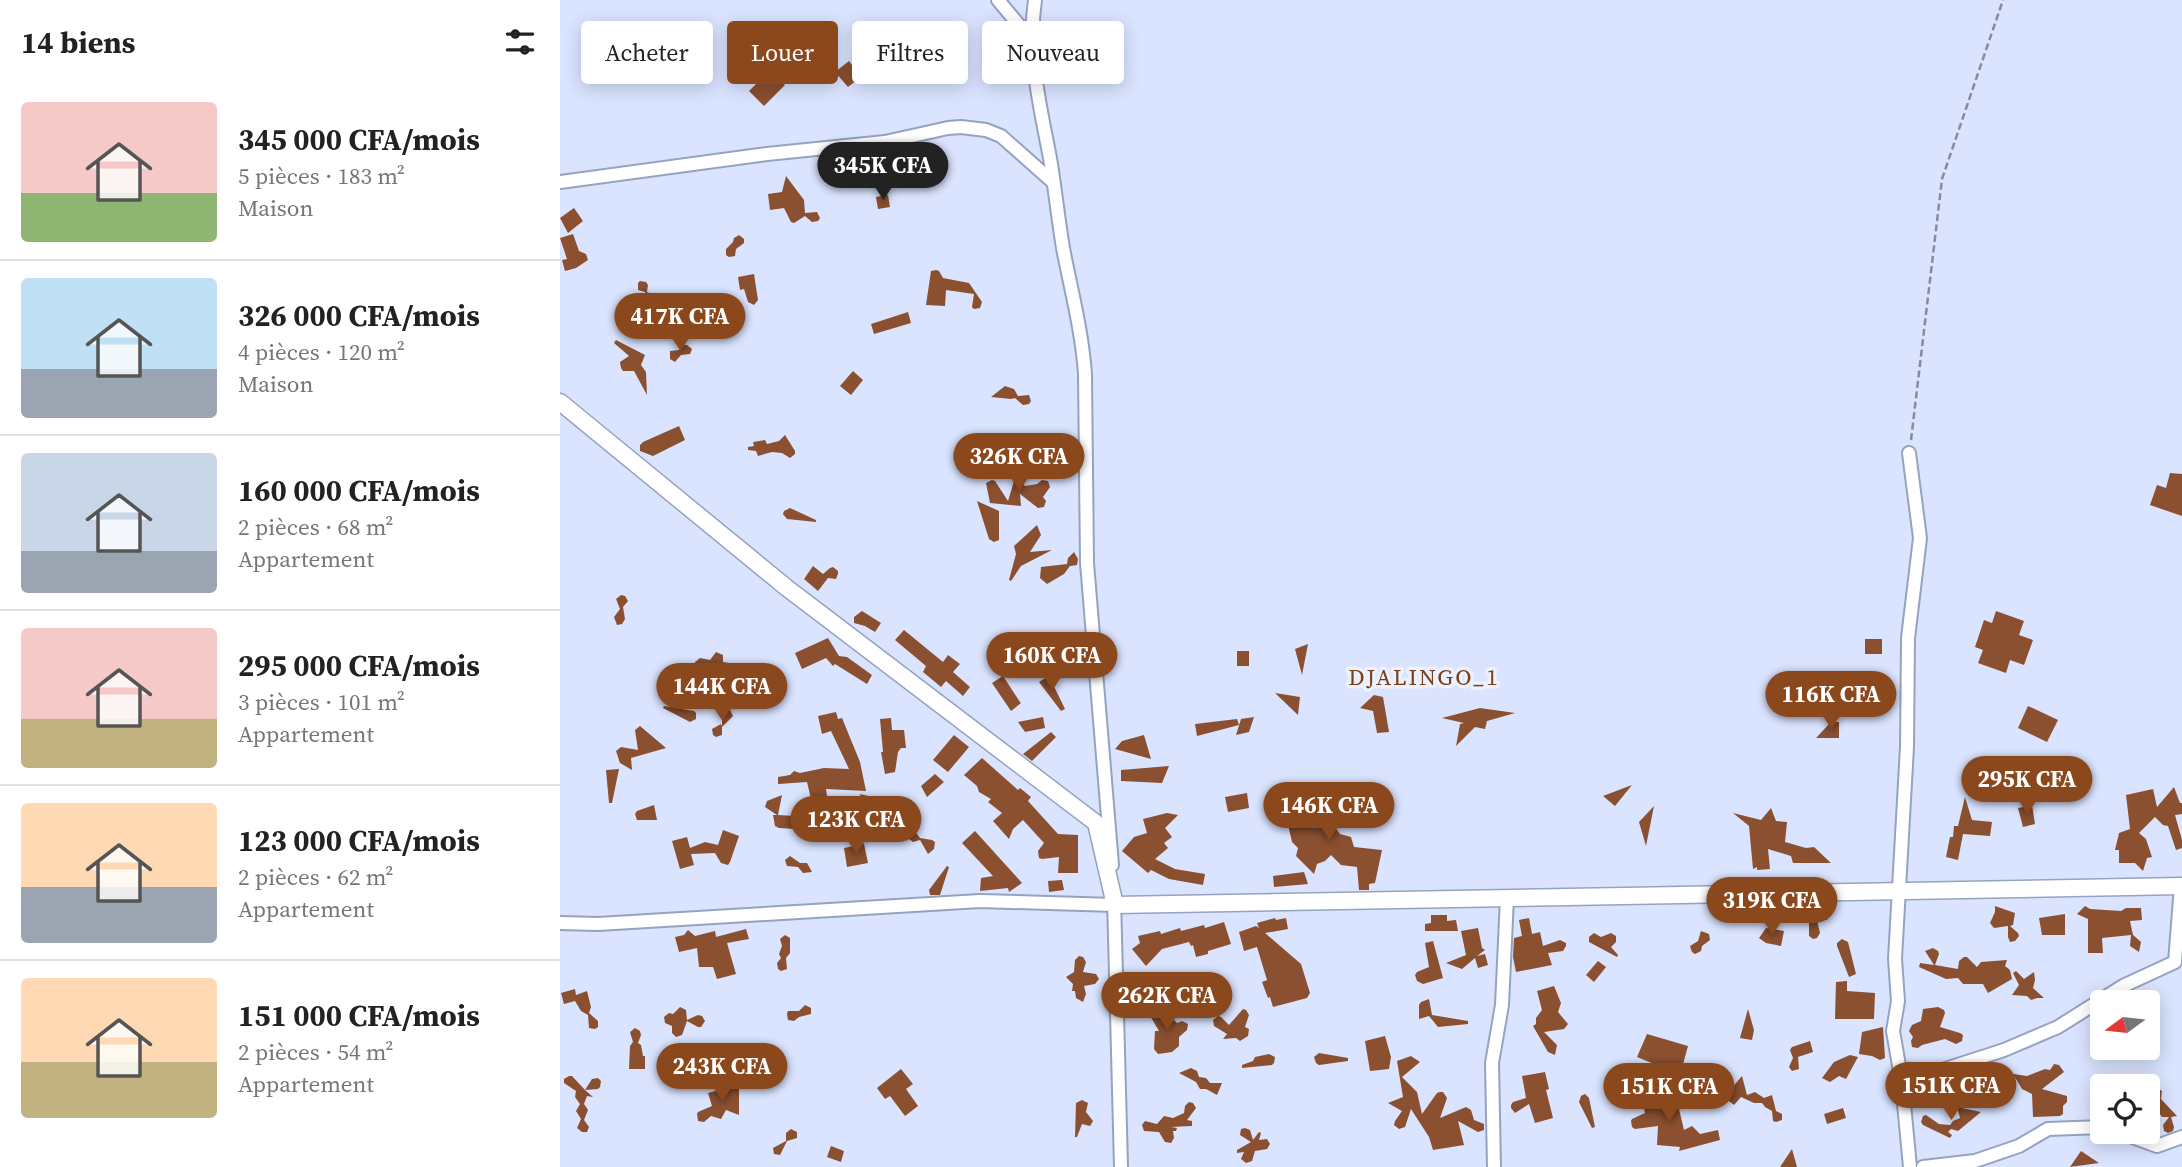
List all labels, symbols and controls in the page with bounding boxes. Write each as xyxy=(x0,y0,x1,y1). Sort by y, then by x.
chip: Acheter xyxy=(581,21,713,84)
chip: Louer xyxy=(727,21,838,84)
chip: Filtres xyxy=(852,21,968,84)
chip: Nouveau xyxy=(982,21,1124,84)
text: 14 biens xyxy=(21,22,135,63)
icon: filters xyxy=(501,23,539,61)
text: 345 000 CFA/mois xyxy=(238,119,480,160)
icon: home xyxy=(77,130,161,214)
pin: 345K CFA xyxy=(811,142,955,202)
text: 345K CFA xyxy=(833,149,933,181)
text: 5 pièces · 183 m² xyxy=(238,160,405,192)
text: Maison xyxy=(238,192,313,224)
pin: 417K CFA xyxy=(608,294,752,353)
text: 326 000 CFA/mois xyxy=(238,295,480,336)
text: 417K CFA xyxy=(630,300,730,332)
icon: home xyxy=(77,306,161,390)
text: 4 pièces · 120 m² xyxy=(238,336,405,368)
text: Maison xyxy=(238,368,313,400)
pin: 326K CFA xyxy=(947,434,1091,493)
text: 326K CFA xyxy=(969,440,1069,472)
text: 160 000 CFA/mois xyxy=(238,470,480,511)
icon: home xyxy=(77,481,161,565)
text: 2 pièces · 68 m² xyxy=(238,511,393,543)
text: Appartement xyxy=(238,543,374,575)
pin: 160K CFA xyxy=(980,632,1124,692)
text: 160K CFA xyxy=(1002,639,1102,671)
text: 295 000 CFA/mois xyxy=(238,645,480,686)
icon: home xyxy=(77,656,161,740)
district label: DJALINGO_1 xyxy=(1348,661,1500,693)
pin: 144K CFA xyxy=(650,664,794,723)
text: 144K CFA xyxy=(672,670,772,702)
pin: 116K CFA xyxy=(1759,672,1903,731)
text: 116K CFA xyxy=(1781,678,1881,710)
text: 3 pièces · 101 m² xyxy=(238,686,405,718)
text: Appartement xyxy=(238,718,374,750)
pin: 295K CFA xyxy=(1955,756,2099,816)
text: 295K CFA xyxy=(1977,763,2077,795)
pin: 146K CFA xyxy=(1257,782,1401,842)
text: 146K CFA xyxy=(1279,789,1379,821)
pin: 123K CFA xyxy=(784,796,928,856)
text: 123K CFA xyxy=(806,803,906,835)
text: 123 000 CFA/mois xyxy=(238,820,480,861)
icon: home xyxy=(77,831,161,915)
text: 2 pièces · 62 m² xyxy=(238,861,393,893)
pin: 319K CFA xyxy=(1700,878,1844,937)
text: 319K CFA xyxy=(1722,884,1822,916)
text: Appartement xyxy=(238,893,374,925)
pin: 262K CFA xyxy=(1095,972,1239,1032)
text: 262K CFA xyxy=(1117,979,1217,1011)
north arrow xyxy=(2090,990,2160,1060)
map controls xyxy=(2090,990,2160,1144)
text: 151 000 CFA/mois xyxy=(238,995,480,1036)
icon: home xyxy=(77,1006,161,1090)
text: 2 pièces · 54 m² xyxy=(238,1036,393,1068)
pin: 243K CFA xyxy=(650,1044,794,1103)
text: 243K CFA xyxy=(672,1050,772,1082)
pin: 151K CFA xyxy=(1879,1062,2023,1122)
pin: 151K CFA xyxy=(1597,1064,1741,1123)
text: Appartement xyxy=(238,1068,374,1100)
text: 151K CFA xyxy=(1901,1069,2001,1101)
text: 151K CFA xyxy=(1619,1070,1719,1102)
button: locate xyxy=(2090,1074,2160,1144)

